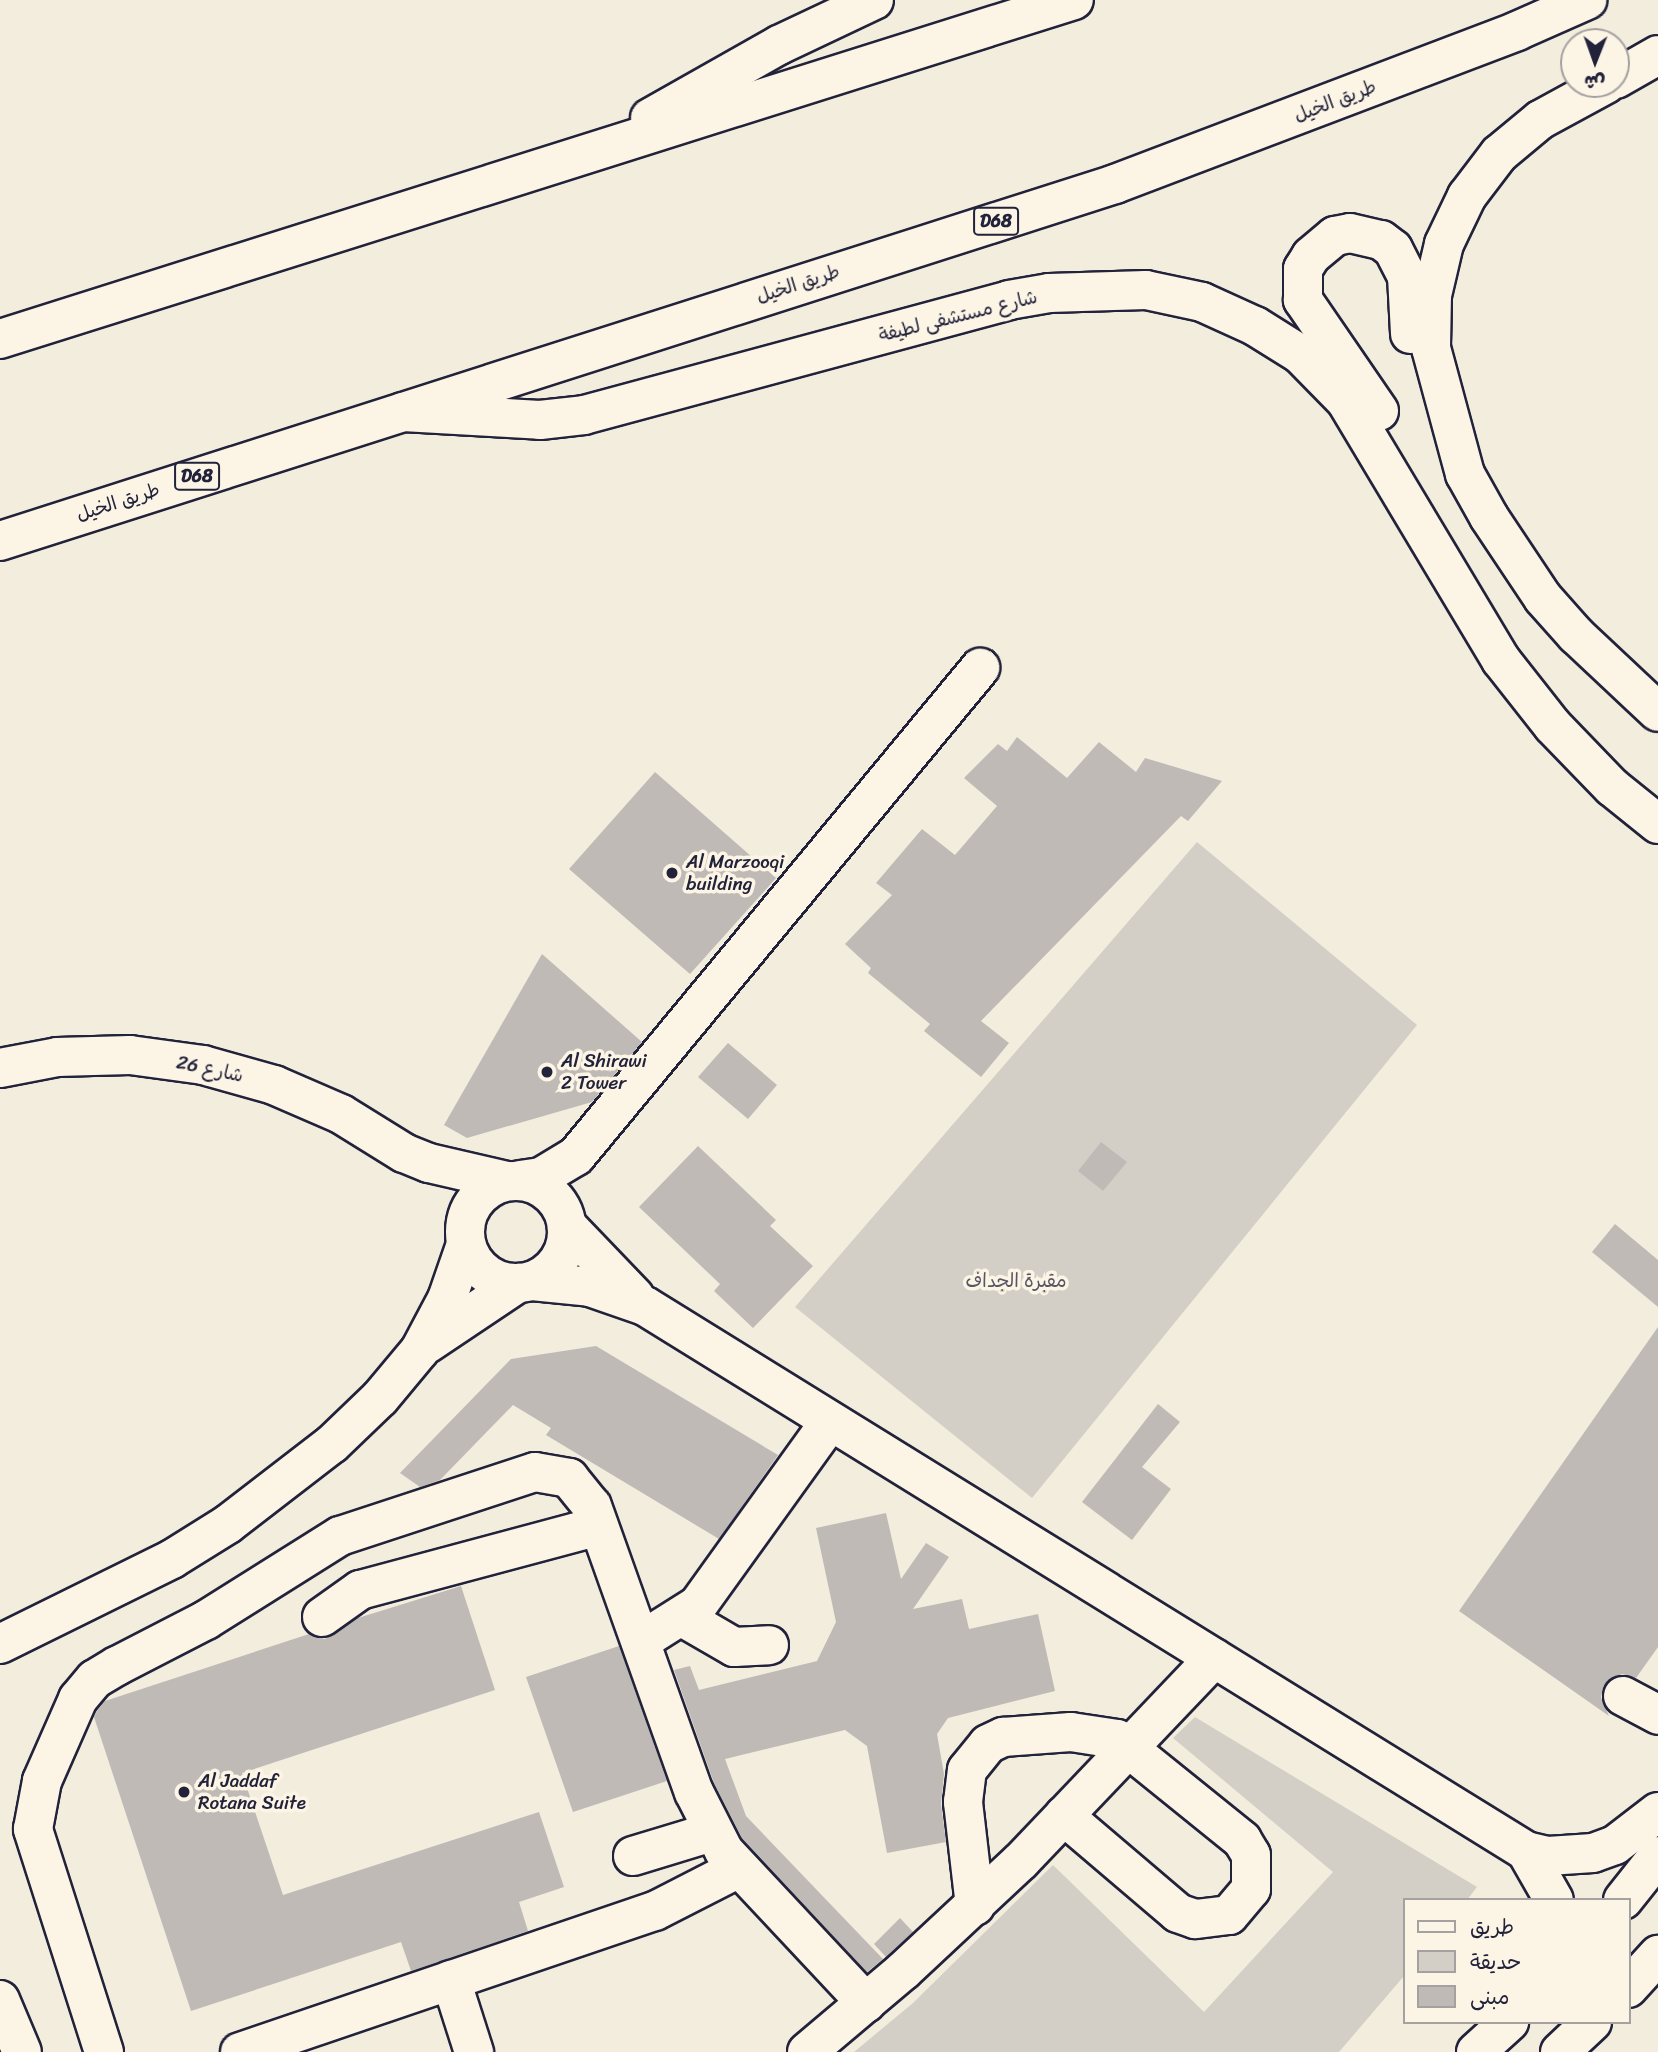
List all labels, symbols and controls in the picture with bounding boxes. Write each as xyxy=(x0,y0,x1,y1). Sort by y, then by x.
north arrow xyxy=(1560,28,1630,98)
text: ش xyxy=(1584,66,1605,99)
street label: طريق الخيل xyxy=(1291,75,1379,127)
road number: D68 xyxy=(972,206,1020,236)
street label: طريق الخيل xyxy=(753,260,843,308)
street label: شارع مستشفى لطيفة xyxy=(876,285,1040,347)
road number: D68 xyxy=(172,462,222,490)
street label: طريق الخيل xyxy=(73,478,163,526)
place label: Al Marzooqi building xyxy=(686,851,784,895)
marker: Al Marzooqi building xyxy=(664,865,680,881)
place label: Al Shirawi 2 Tower xyxy=(561,1050,647,1094)
street label: شارع 26 xyxy=(174,1051,246,1087)
marker: Al Shirawi 2 Tower xyxy=(539,1064,555,1080)
park label: مقبرة الجداف xyxy=(965,1270,1067,1292)
place label: Al Jaddaf Rotana Suite xyxy=(198,1770,307,1814)
marker: Al Jaddaf Rotana Suite xyxy=(176,1784,192,1800)
legend xyxy=(1402,1898,1630,2024)
text: طريق xyxy=(1470,1908,1514,1946)
text: حديقة xyxy=(1470,1943,1521,1981)
text: مبنى xyxy=(1470,1978,1509,2016)

